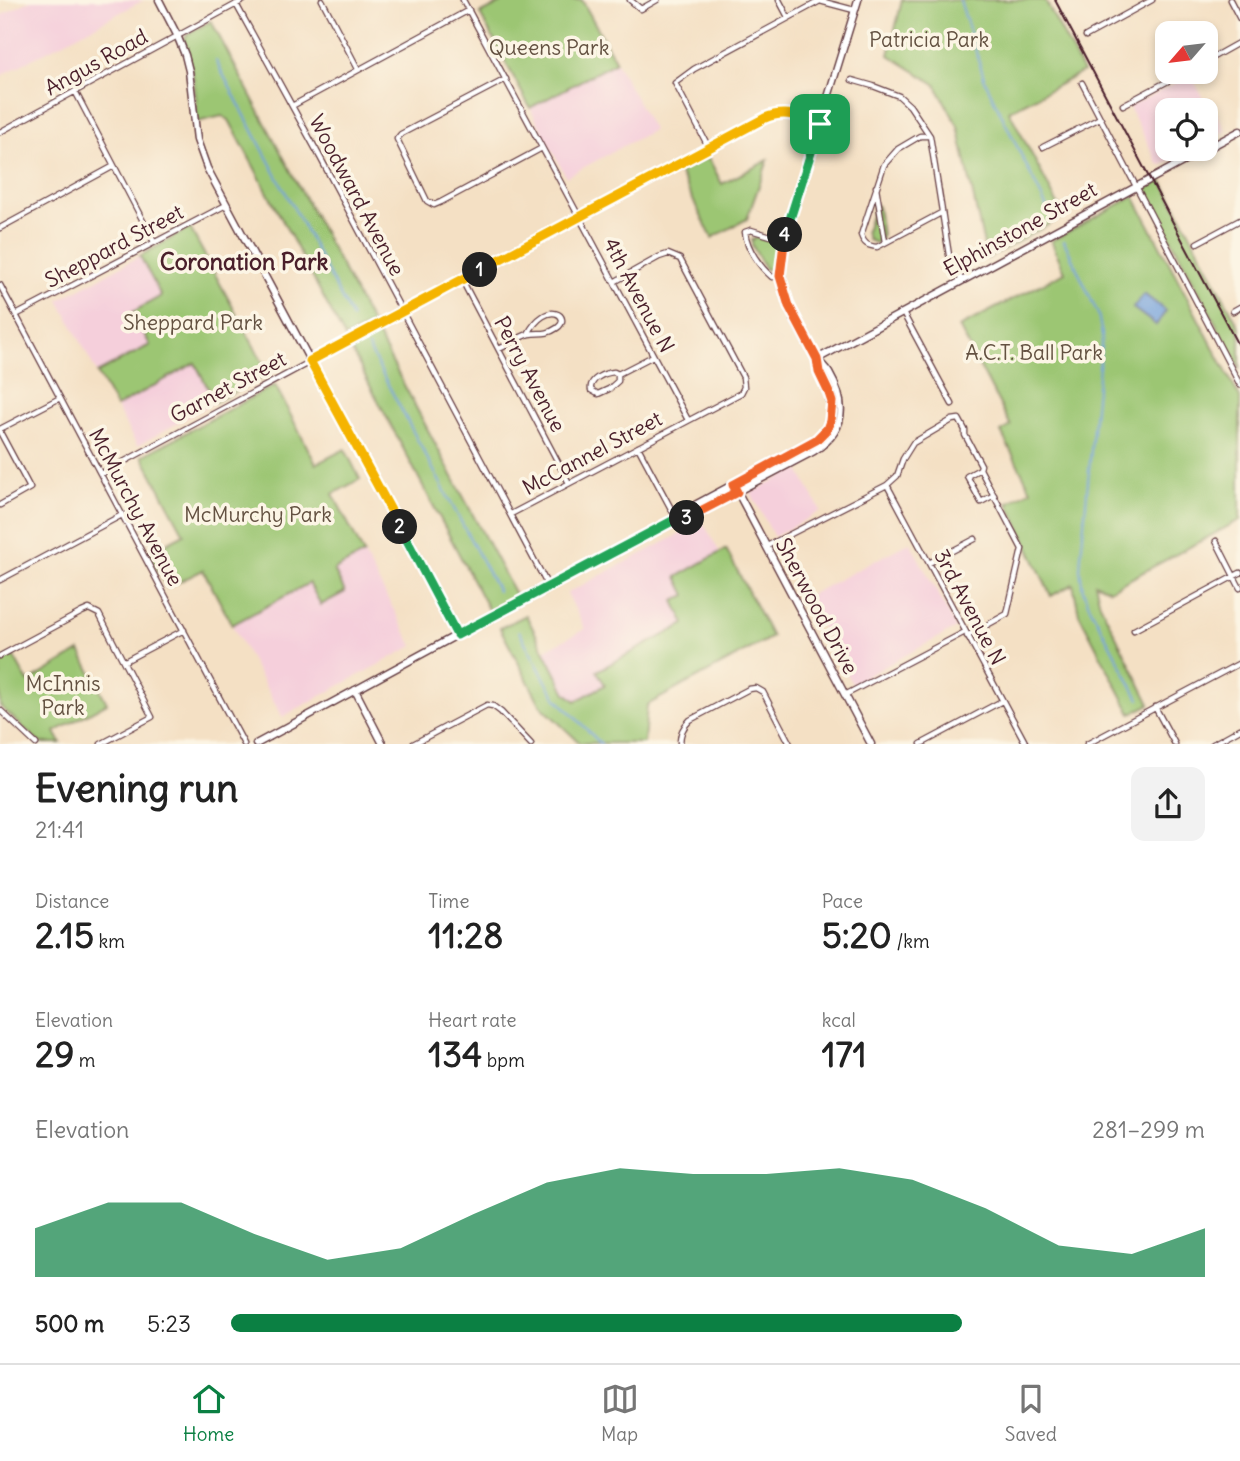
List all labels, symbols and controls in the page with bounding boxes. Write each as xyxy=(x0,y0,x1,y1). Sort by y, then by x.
north arrow xyxy=(1155,21,1218,84)
map controls xyxy=(1155,21,1218,161)
street label: Angus Road xyxy=(40,23,152,101)
park label: Patricia Park xyxy=(869,26,989,53)
park label: Queens Park xyxy=(489,34,609,61)
pin xyxy=(790,94,850,154)
button: locate xyxy=(1155,98,1218,161)
icon: arrive xyxy=(801,105,839,143)
street label: Woodward Avenue xyxy=(303,110,411,280)
street label: Elphinstone Street xyxy=(939,176,1101,282)
street label: Sheppard Street xyxy=(40,198,188,294)
pin: 4 xyxy=(768,218,802,252)
text: 4 xyxy=(779,222,790,246)
street label: 4th Avenue N xyxy=(597,233,681,357)
district label: Coronation Park xyxy=(160,247,329,276)
pin: 1 xyxy=(462,252,498,288)
text: 1 xyxy=(476,257,483,281)
park label: Sheppard Park xyxy=(123,309,263,336)
street label: Perry Avenue xyxy=(488,311,572,437)
park label: A.C.T. Ball Park xyxy=(965,339,1103,366)
street label: Garnet Street xyxy=(165,345,291,429)
street label: McCannel Street xyxy=(518,405,666,501)
street label: McMurchy Avenue xyxy=(83,423,189,591)
pin: 3 xyxy=(670,500,704,536)
park label: McMurchy Park xyxy=(184,501,332,528)
text: 3 xyxy=(681,505,692,529)
pin: 2 xyxy=(382,510,418,544)
text: 2 xyxy=(394,514,405,538)
street label: Sherwood Drive xyxy=(770,533,864,679)
street label: 3rd Avenue N xyxy=(928,544,1012,670)
park label: McInnis Park xyxy=(26,670,100,721)
text: Evening run xyxy=(35,765,238,812)
button: share xyxy=(1131,767,1205,841)
text: 21:41 xyxy=(35,815,84,844)
text: Distance xyxy=(35,889,109,913)
text: Time xyxy=(428,889,469,913)
text: Pace xyxy=(822,889,863,913)
text: 2.15 xyxy=(35,913,94,957)
text: 11:28 xyxy=(428,913,503,957)
text: 5:20 xyxy=(822,913,892,957)
text: km xyxy=(94,929,125,953)
text: /km xyxy=(892,929,930,953)
text: Elevation xyxy=(35,1008,113,1032)
text: Heart rate xyxy=(428,1008,516,1032)
text: kcal xyxy=(822,1008,856,1032)
text: 29 xyxy=(35,1032,74,1076)
text: 134 xyxy=(428,1032,482,1076)
text: 171 xyxy=(822,1032,867,1076)
text: m xyxy=(74,1048,96,1072)
text: bpm xyxy=(482,1048,525,1072)
text: Elevation xyxy=(35,1115,129,1144)
text: 281–299 m xyxy=(1092,1115,1205,1144)
text: 500 m xyxy=(35,1309,104,1338)
text: 5:23 xyxy=(147,1309,191,1338)
tab: Home xyxy=(183,1380,234,1446)
tab: Map xyxy=(601,1380,639,1446)
tab: Saved xyxy=(1005,1380,1057,1446)

